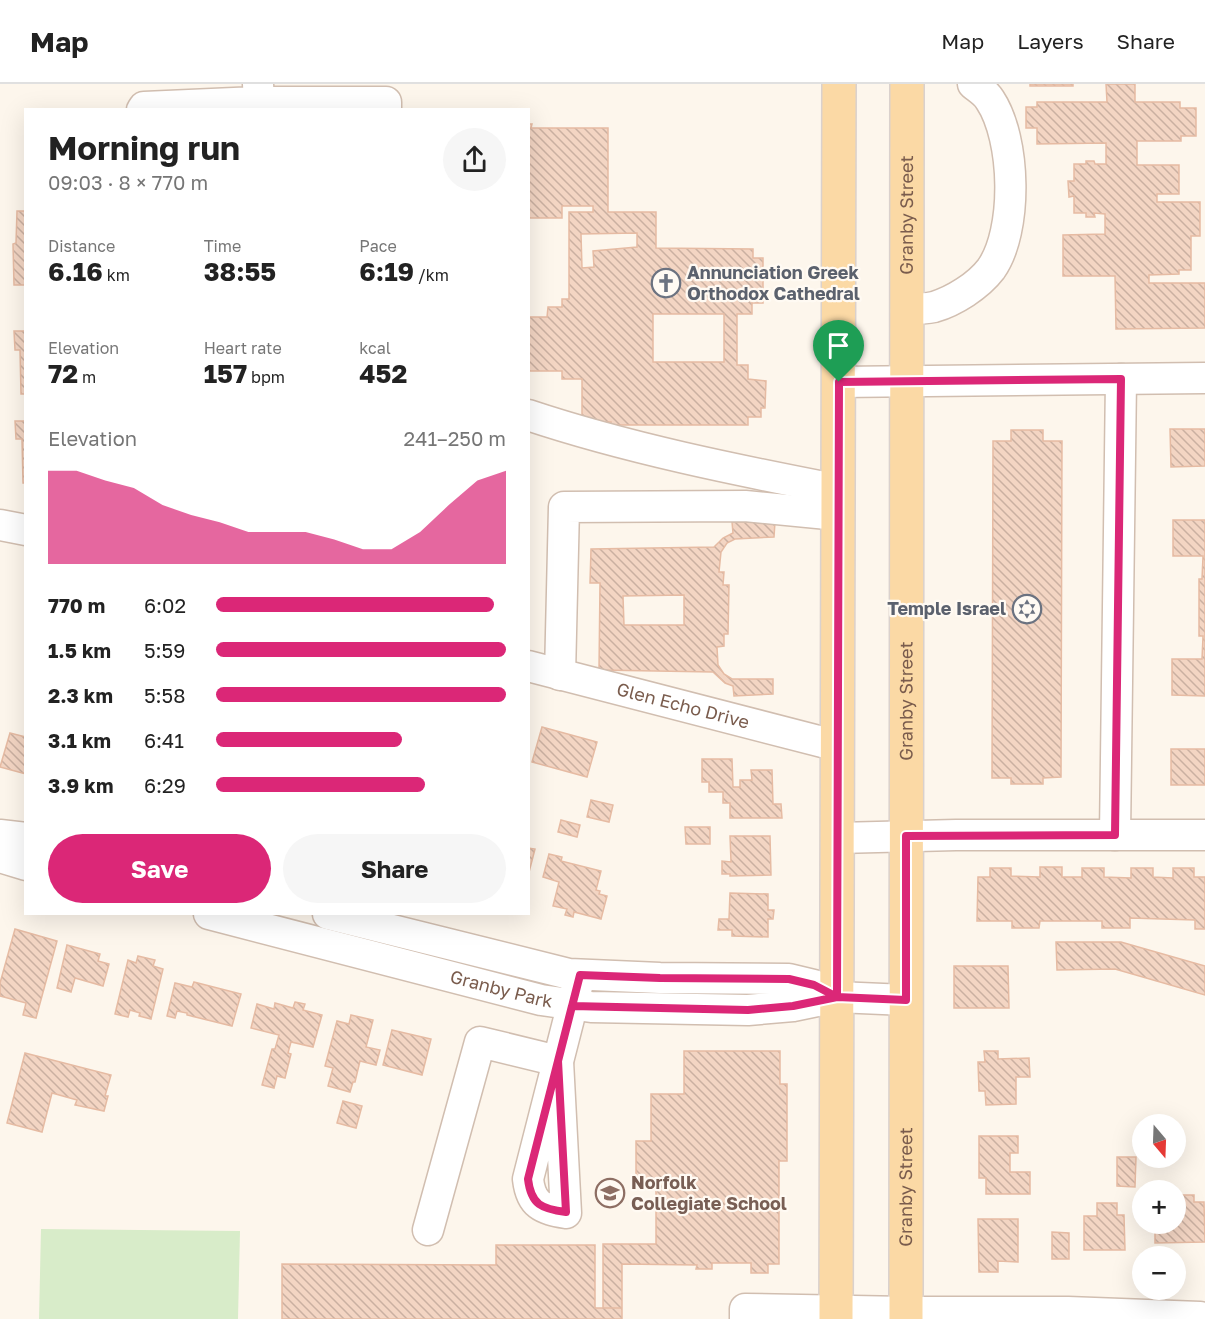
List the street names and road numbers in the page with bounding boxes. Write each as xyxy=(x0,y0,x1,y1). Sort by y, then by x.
street label: Granby Street xyxy=(895,155,917,275)
street label: Granby Street xyxy=(894,641,917,761)
street label: Glen Echo Drive xyxy=(615,677,752,733)
street label: Granby Park xyxy=(448,965,554,1012)
street label: Granby Street xyxy=(894,1127,916,1247)

